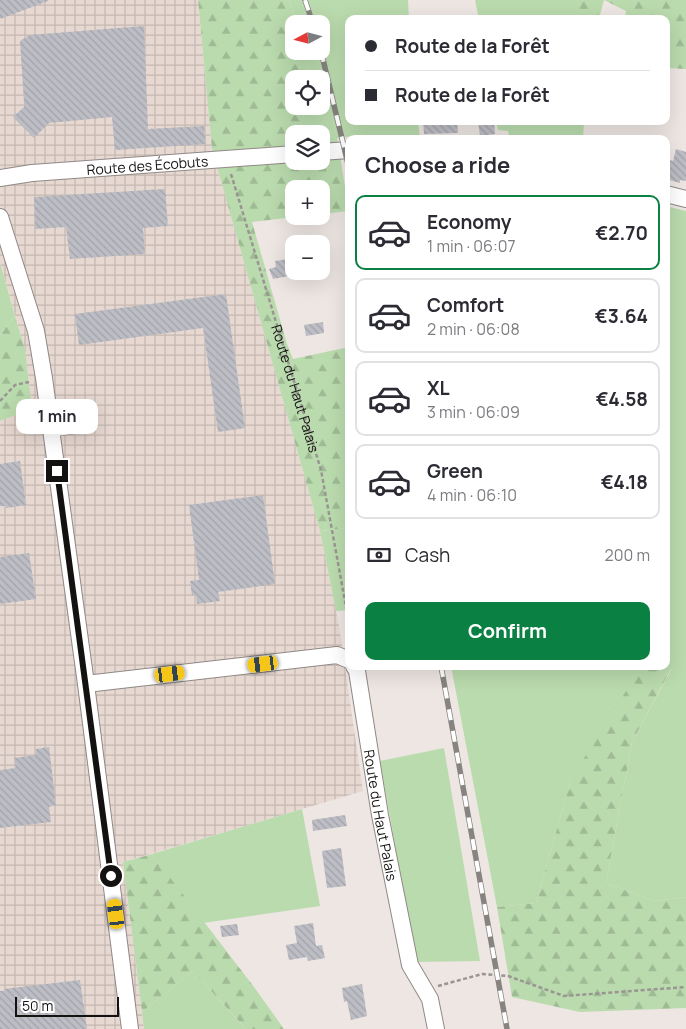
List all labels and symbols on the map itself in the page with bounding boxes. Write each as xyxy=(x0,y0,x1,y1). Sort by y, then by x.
north arrow xyxy=(285,15,330,60)
street label: Route des Écobuts xyxy=(86,151,209,179)
street label: Route du Haut Palais xyxy=(268,322,325,455)
callout: 1 min xyxy=(16,398,98,434)
route end xyxy=(46,460,68,482)
car xyxy=(247,655,278,673)
car xyxy=(154,665,185,683)
street label: Route du Haut Palais xyxy=(360,748,402,882)
route start xyxy=(100,865,122,887)
car xyxy=(106,898,125,930)
scale bar xyxy=(15,994,119,1017)

